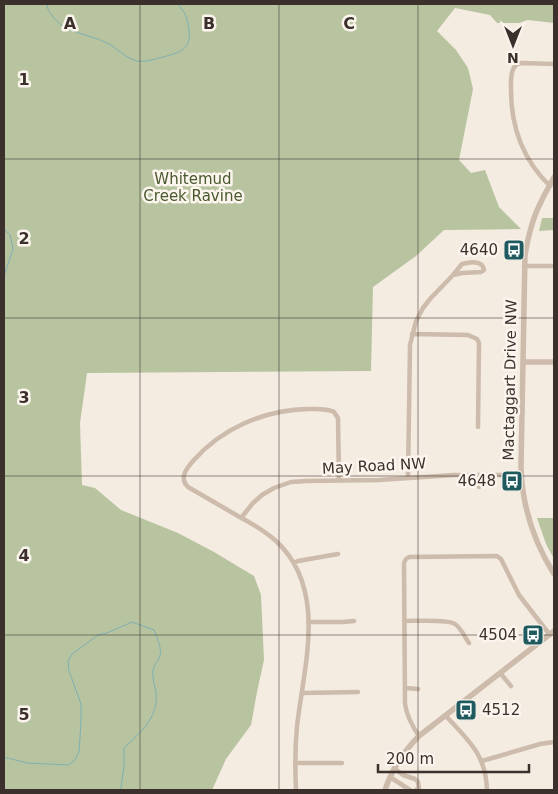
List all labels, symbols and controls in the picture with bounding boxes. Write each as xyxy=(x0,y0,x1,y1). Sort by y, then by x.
text: A xyxy=(64,14,77,33)
text: B xyxy=(203,14,215,33)
text: C xyxy=(343,14,355,33)
north arrow xyxy=(488,20,538,70)
text: N xyxy=(507,50,519,66)
text: 1 xyxy=(18,70,30,89)
park label: Whitemud Creek Ravine xyxy=(143,170,243,205)
text: 2 xyxy=(18,229,30,248)
bus stop icon: 4640 xyxy=(502,238,526,262)
place label: 4640 xyxy=(460,241,498,259)
street label: Mactaggart Drive NW xyxy=(500,299,520,461)
text: 3 xyxy=(18,388,30,407)
street label: May Road NW xyxy=(321,454,427,478)
bus stop icon: 4648 xyxy=(500,469,524,493)
place label: 4648 xyxy=(458,472,496,490)
text: 4 xyxy=(18,546,30,565)
bus stop icon: 4504 xyxy=(521,623,545,647)
place label: 4504 xyxy=(479,626,517,644)
bus stop icon: 4512 xyxy=(454,698,478,722)
place label: 4512 xyxy=(482,701,520,719)
text: 5 xyxy=(18,705,30,724)
scale bar xyxy=(378,742,529,774)
text: 200 m xyxy=(386,750,434,768)

